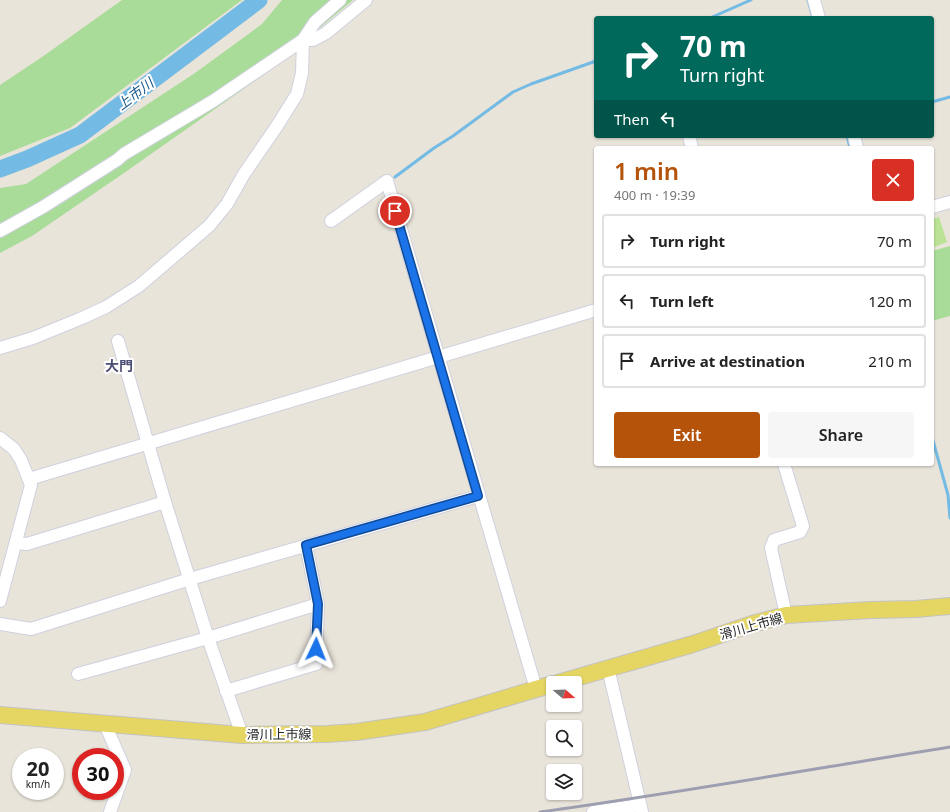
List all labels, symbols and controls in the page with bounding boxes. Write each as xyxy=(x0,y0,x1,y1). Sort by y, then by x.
text: 70 m xyxy=(680,27,747,65)
icon: right xyxy=(614,32,666,84)
text: Turn right xyxy=(680,63,764,87)
water label: 上市川 xyxy=(112,72,159,114)
icon: left xyxy=(657,108,679,130)
text: Then xyxy=(614,109,649,129)
text: 1 min xyxy=(614,154,679,187)
button: close xyxy=(872,159,914,201)
text: 400 m · 19:39 xyxy=(614,186,695,204)
pin xyxy=(378,194,412,228)
icon: arrive xyxy=(384,200,406,222)
icon: right xyxy=(616,230,638,252)
text: Turn right xyxy=(650,231,725,251)
text: 70 m xyxy=(877,231,912,251)
icon: left xyxy=(616,290,638,312)
text: Turn left xyxy=(650,291,714,311)
text: 120 m xyxy=(868,291,912,311)
icon: arrive xyxy=(616,350,638,372)
text: Arrive at destination xyxy=(650,351,805,371)
text: 210 m xyxy=(868,351,912,371)
district label: 大門 xyxy=(105,356,133,375)
button: Exit xyxy=(614,412,760,458)
button: Share xyxy=(768,412,914,458)
street label: 滑川上市線 xyxy=(717,608,785,644)
position arrow xyxy=(295,628,337,670)
north arrow xyxy=(546,676,582,712)
map controls xyxy=(546,676,582,800)
button: search xyxy=(546,720,582,756)
street label: 滑川上市線 xyxy=(246,725,312,743)
speed limit sign: 30 xyxy=(72,748,124,800)
text: 20 xyxy=(27,755,49,782)
button: layers xyxy=(546,764,582,800)
text: km/h xyxy=(26,777,50,791)

